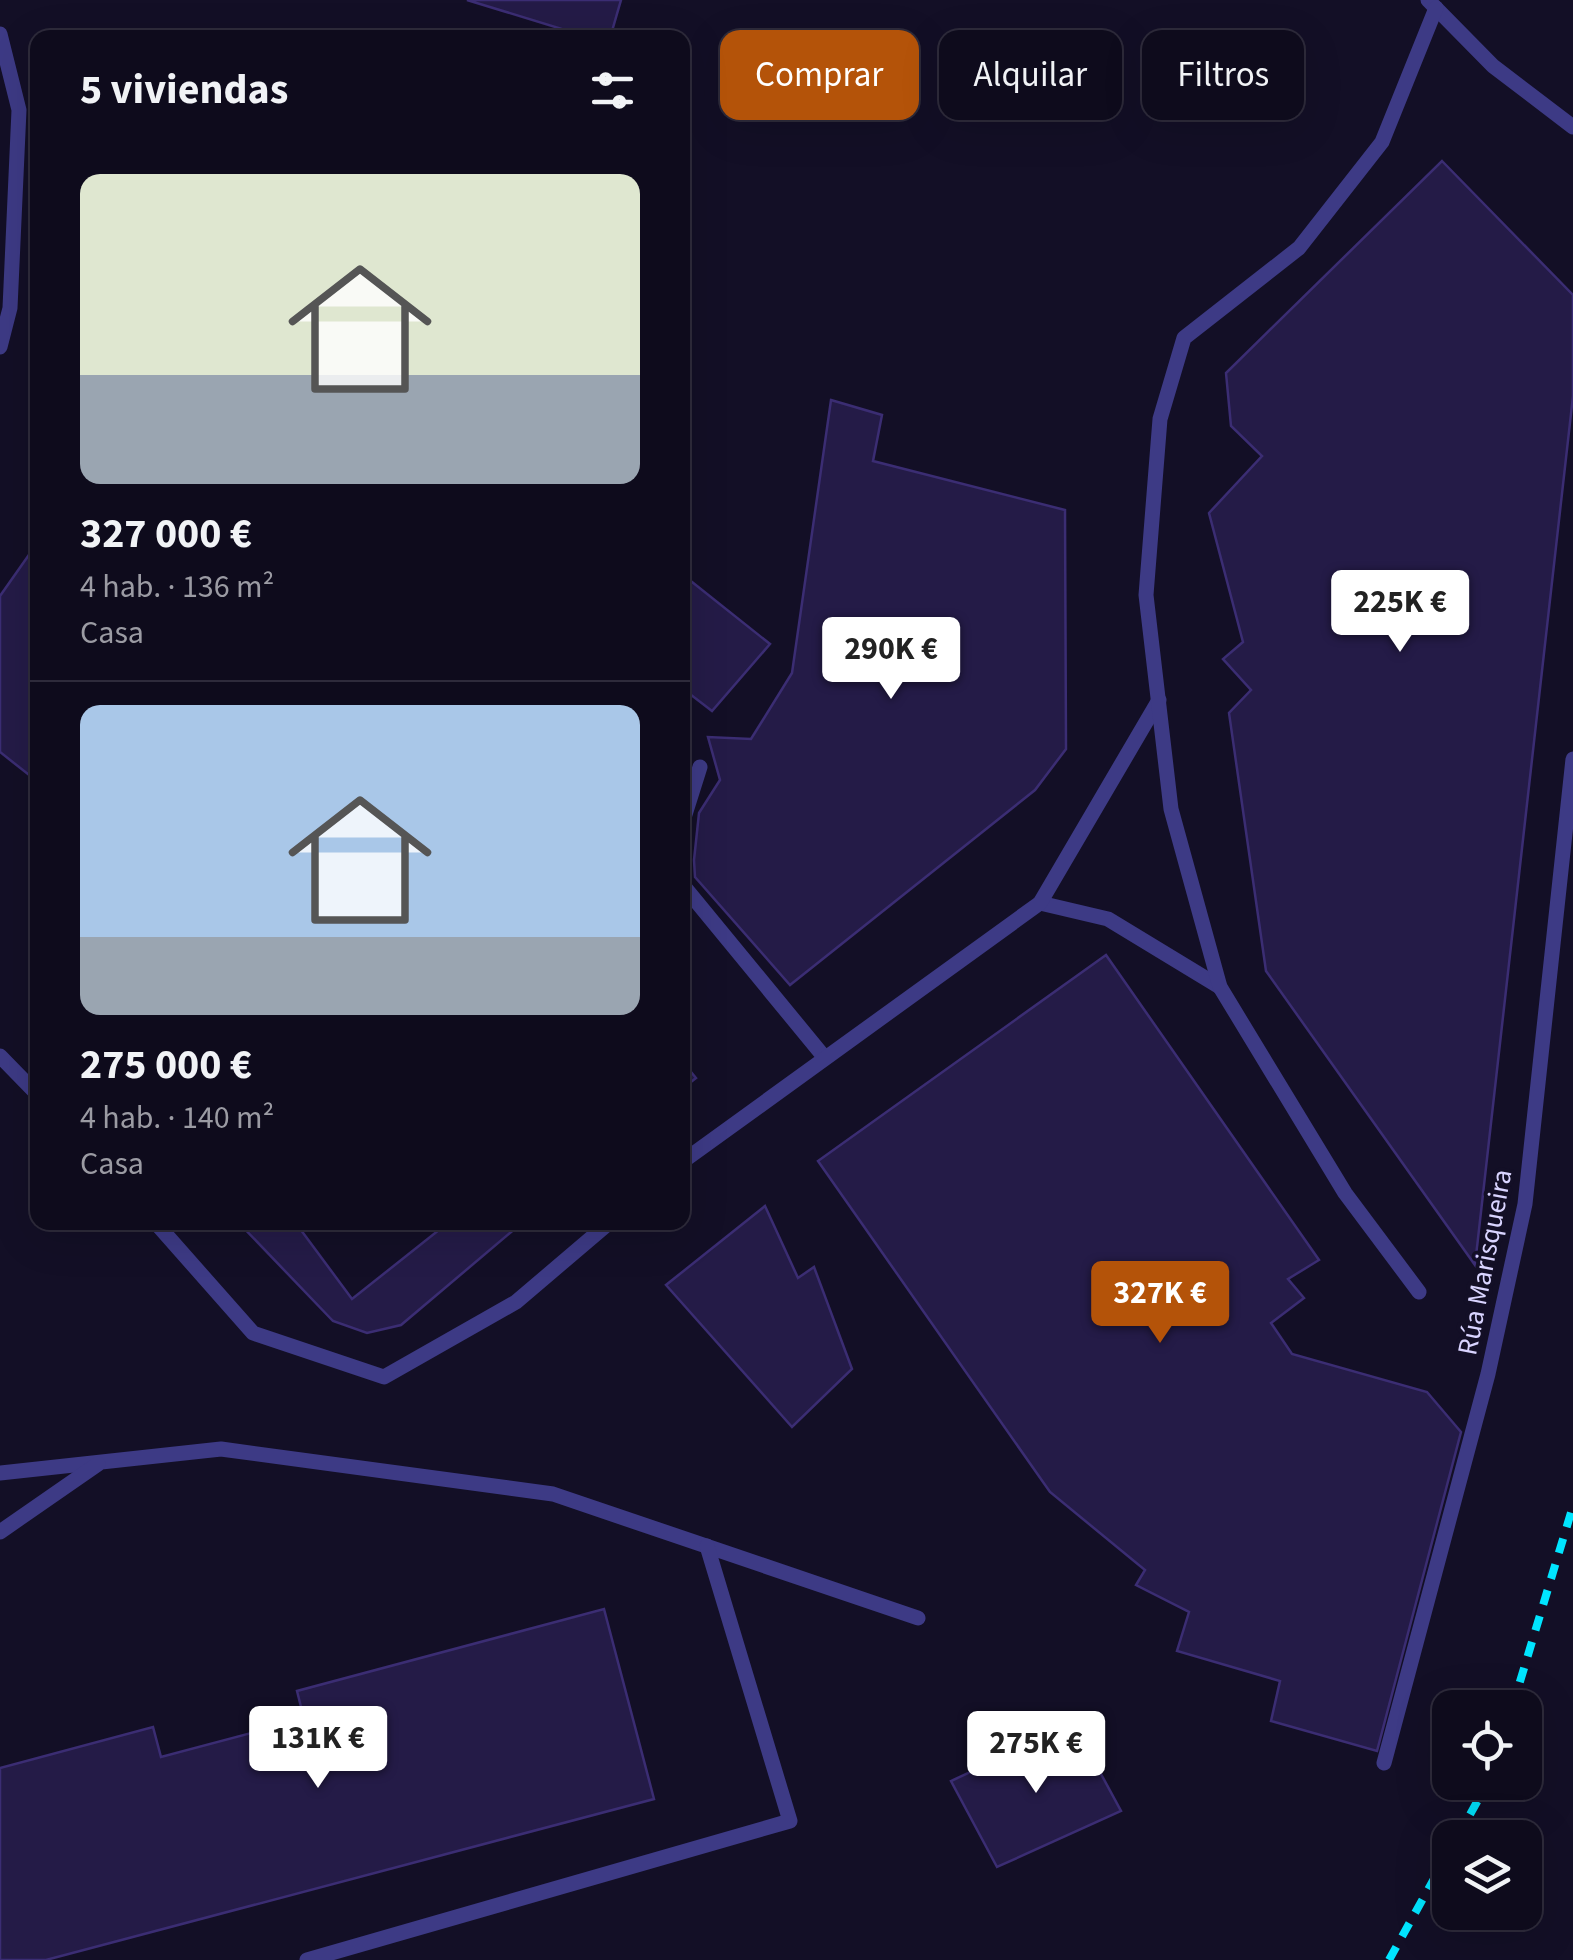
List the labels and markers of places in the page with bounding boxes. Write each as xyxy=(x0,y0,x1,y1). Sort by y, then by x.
pin: 225K € xyxy=(1319,570,1481,655)
pin: 290K € xyxy=(810,617,972,702)
pin: 327K € xyxy=(1079,1261,1241,1346)
pin: 131K € xyxy=(237,1706,399,1791)
pin: 275K € xyxy=(955,1711,1117,1796)

